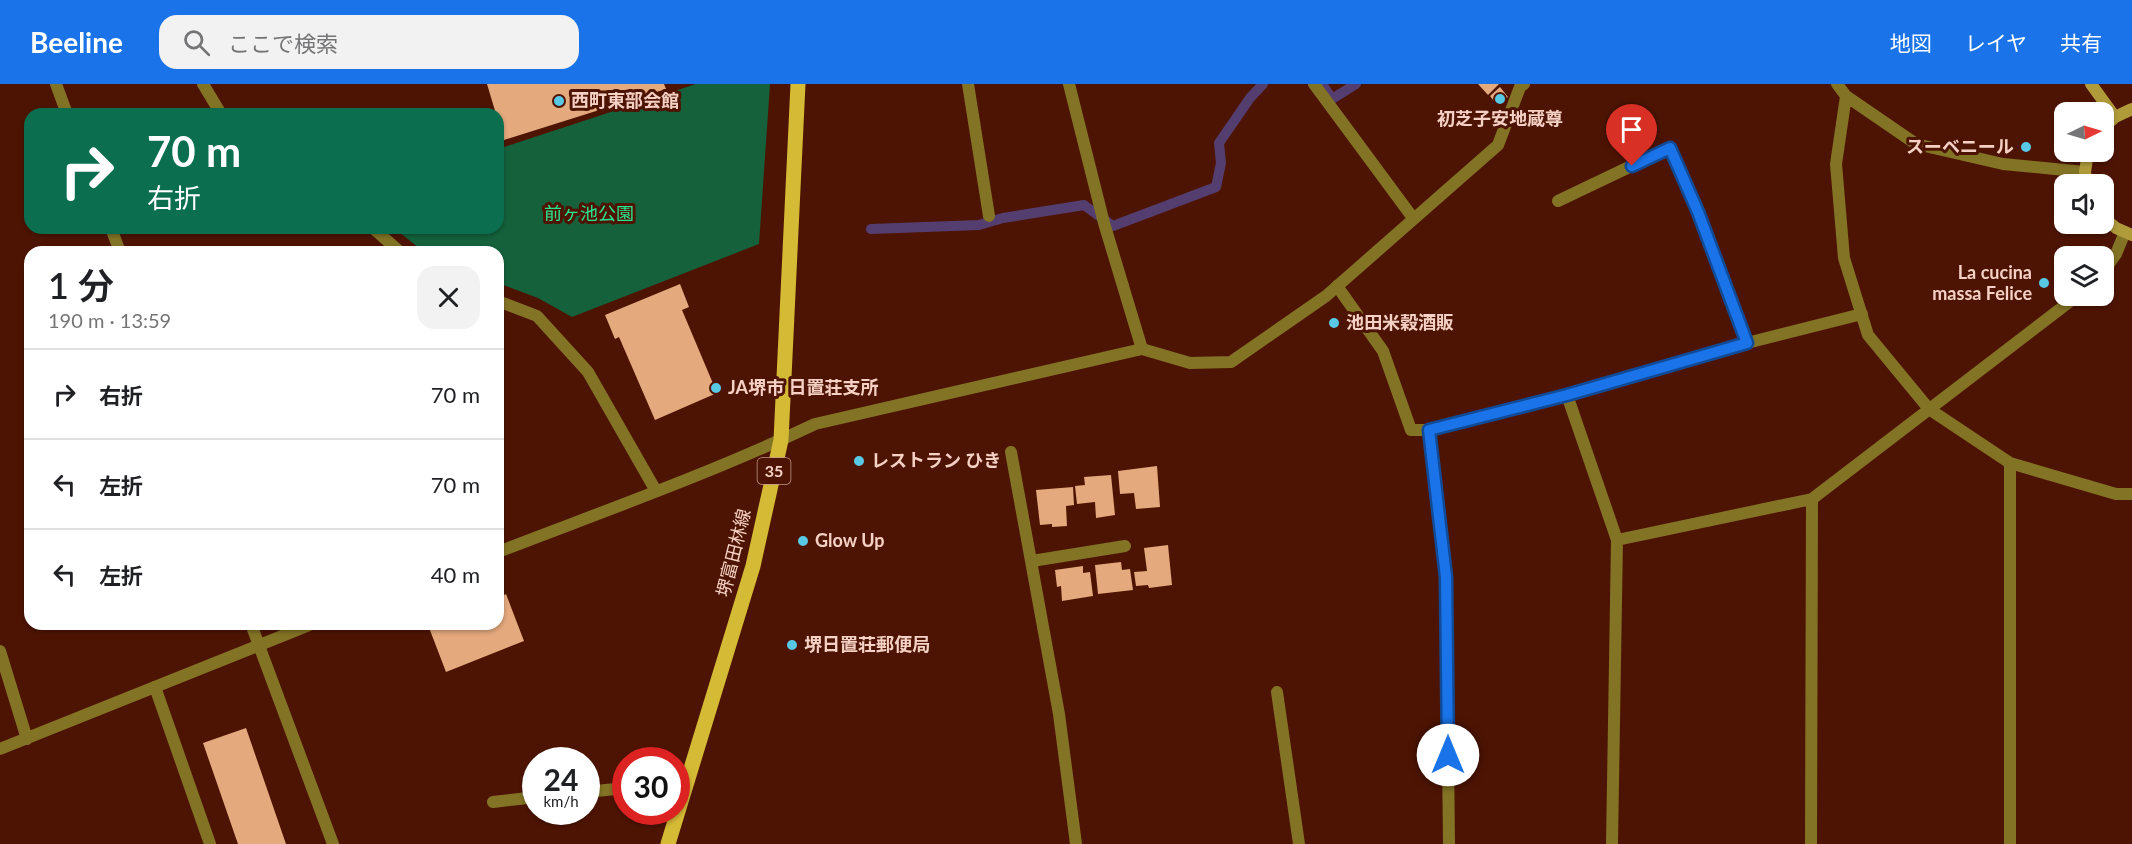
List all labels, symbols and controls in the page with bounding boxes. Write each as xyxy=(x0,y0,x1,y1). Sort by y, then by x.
search box xyxy=(159,15,579,69)
text: Beeline xyxy=(30,25,123,59)
icon: search xyxy=(180,26,213,59)
text: ここで検索 xyxy=(228,30,338,57)
text: 地図 xyxy=(1890,30,1932,55)
text: レイヤ xyxy=(1965,30,2027,55)
text: 共有 xyxy=(2060,30,2102,55)
place label: 西町東部会館 xyxy=(571,89,679,111)
marker: 初芝子安地蔵尊 xyxy=(1493,92,1507,106)
marker: 西町東部会館 xyxy=(552,94,566,108)
north arrow xyxy=(2054,102,2114,162)
map controls xyxy=(2054,102,2114,306)
pin xyxy=(1606,104,1657,166)
place label: 初芝子安地蔵尊 xyxy=(1437,107,1563,129)
icon: arrive xyxy=(1615,113,1648,146)
text: 70 m xyxy=(147,126,241,176)
icon: right xyxy=(48,132,126,210)
place label: スーベニール xyxy=(1906,135,2014,157)
marker: スーベニール xyxy=(2019,140,2033,154)
button: sound xyxy=(2054,174,2114,234)
text: 右折 xyxy=(147,181,201,214)
park label: 前ヶ池公園 xyxy=(544,202,634,224)
button: layers xyxy=(2054,246,2114,306)
place label: La cucina massa Felice xyxy=(1932,261,2032,304)
text: 1 分 xyxy=(48,263,114,307)
button: close xyxy=(417,266,480,329)
marker: La cucina massa Felice xyxy=(2037,276,2051,290)
text: 190 m · 13:59 xyxy=(48,308,171,332)
place label: 池田米穀酒販 xyxy=(1346,311,1454,333)
marker: 池田米穀酒販 xyxy=(1327,316,1341,330)
place label: JA堺市 日置荘支所 xyxy=(728,376,878,398)
icon: right xyxy=(48,378,81,411)
text: 70 m xyxy=(431,381,480,408)
marker: JA堺市 日置荘支所 xyxy=(709,381,723,395)
text: 右折 xyxy=(99,382,143,409)
place label: レストラン ひき xyxy=(871,449,1001,471)
marker: レストラン ひき xyxy=(852,454,866,468)
road number: 35 xyxy=(758,458,790,484)
icon: left xyxy=(48,468,81,501)
text: 70 m xyxy=(431,471,480,498)
text: 左折 xyxy=(99,472,143,499)
street label: 堺富田林線 xyxy=(711,506,755,599)
place label: Glow Up xyxy=(815,529,884,551)
marker: Glow Up xyxy=(796,534,810,548)
icon: left xyxy=(48,558,81,591)
text: 40 m xyxy=(431,561,480,588)
text: 左折 xyxy=(99,562,143,589)
place label: 堺日置荘郵便局 xyxy=(804,633,930,655)
marker: 堺日置荘郵便局 xyxy=(785,638,799,652)
position arrow xyxy=(1416,723,1480,787)
speed limit sign: 30 xyxy=(612,747,690,825)
text: 24 xyxy=(544,761,578,797)
text: km/h xyxy=(543,792,579,810)

